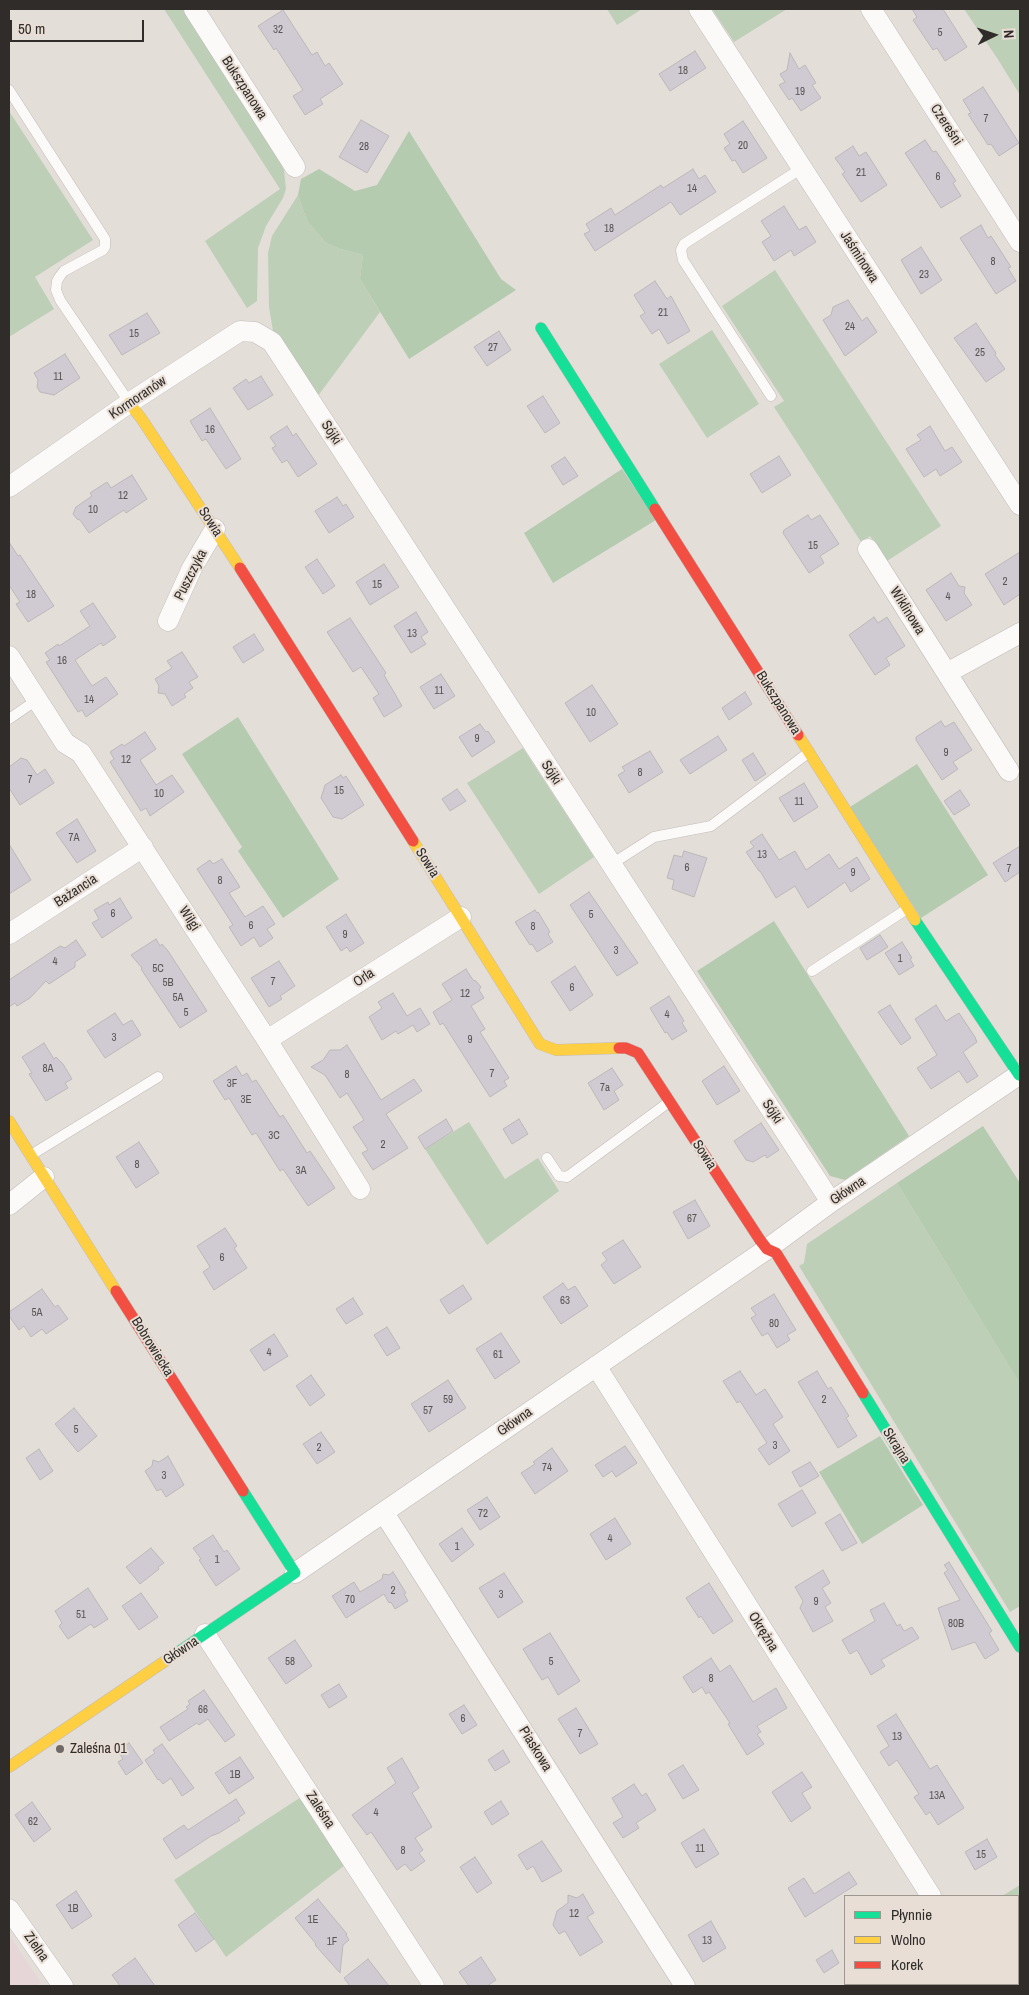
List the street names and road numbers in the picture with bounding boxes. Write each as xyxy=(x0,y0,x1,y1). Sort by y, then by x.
street label: Bukszpanowa xyxy=(217,53,271,123)
street label: Czereśni xyxy=(926,101,966,149)
street label: Jaśminowa xyxy=(836,228,882,286)
street label: Kormoranów xyxy=(106,373,170,423)
street label: Sójki xyxy=(317,418,345,448)
street label: Sowia xyxy=(194,504,226,540)
street label: Puszczyka xyxy=(171,547,211,603)
street label: Wiklinowa xyxy=(886,584,928,638)
street label: Bukszpanowa xyxy=(752,668,804,738)
street label: Sójki xyxy=(537,758,565,788)
street label: Sowia xyxy=(411,845,443,881)
street label: Bażancia xyxy=(51,871,101,911)
street label: Wilgi xyxy=(175,903,203,935)
street label: Orla xyxy=(350,965,378,991)
street label: Sójki xyxy=(758,1097,786,1127)
street label: Sowia xyxy=(688,1137,720,1173)
street label: Główna xyxy=(827,1173,869,1209)
street label: Bobrowiecka xyxy=(127,1314,177,1380)
street label: Główna xyxy=(494,1404,536,1440)
street label: Skrajna xyxy=(879,1425,913,1467)
street label: Okrężna xyxy=(744,1609,782,1655)
street label: Główna xyxy=(160,1633,202,1669)
street label: Piaskowa xyxy=(515,1723,555,1775)
street label: Zaleśna xyxy=(302,1788,338,1832)
street label: Zielna xyxy=(20,1929,52,1965)

